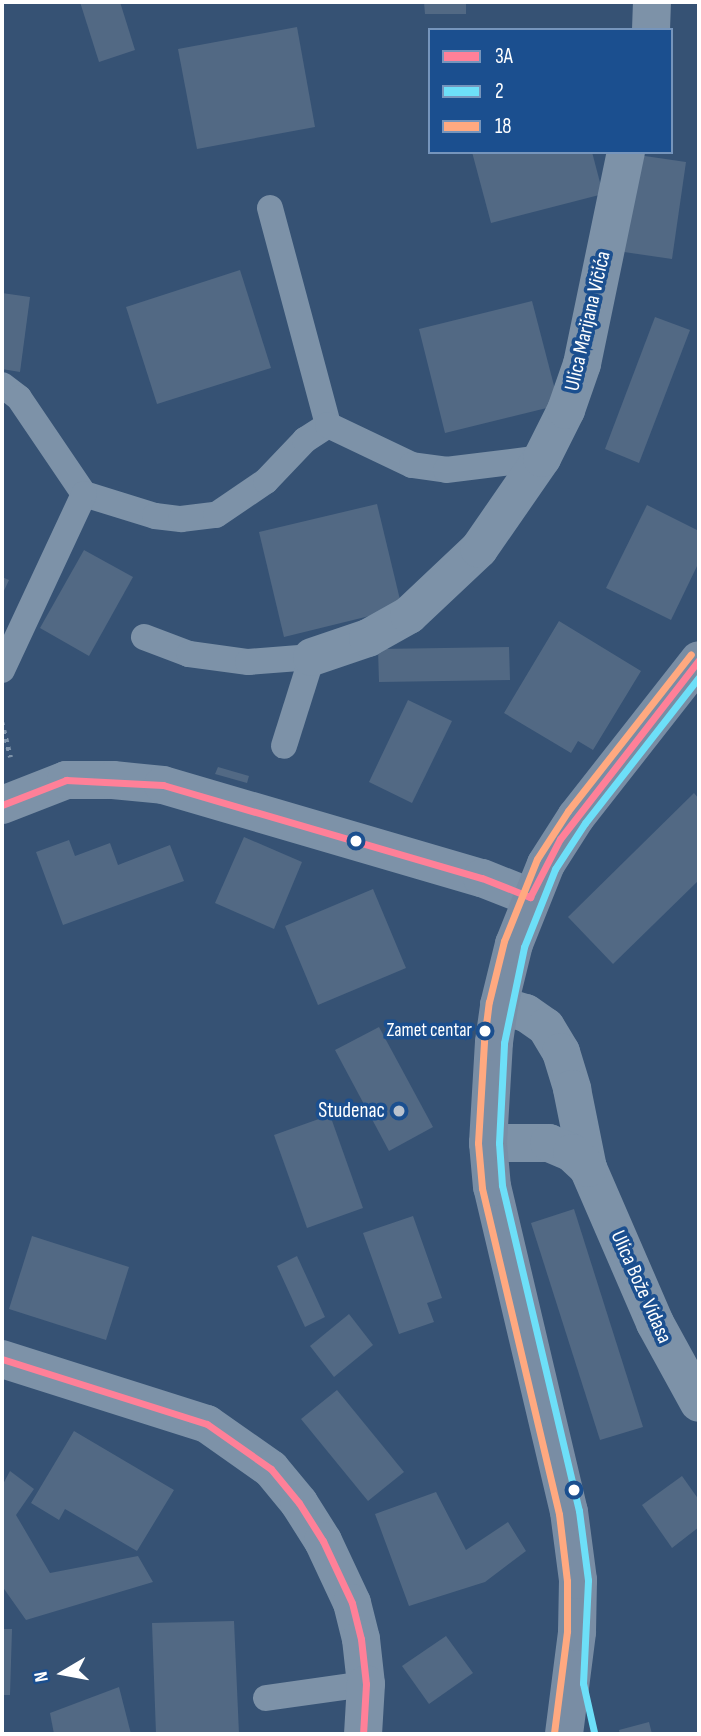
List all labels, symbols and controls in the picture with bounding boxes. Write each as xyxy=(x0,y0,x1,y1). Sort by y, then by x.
legend xyxy=(428,28,673,154)
text: 3A xyxy=(495,44,513,69)
text: 2 xyxy=(495,79,504,104)
text: 18 xyxy=(495,114,512,139)
street label: Ulica Marijana Vičića xyxy=(560,249,616,393)
unlabelled marker xyxy=(349,834,363,848)
place label: Zamet centar xyxy=(387,1020,472,1042)
marker: Zamet centar xyxy=(478,1024,492,1038)
place label: Studenac xyxy=(318,1098,385,1124)
marker: Studenac xyxy=(391,1103,407,1119)
street label: Ulica Bože Vidasa xyxy=(605,1227,677,1347)
unlabelled marker xyxy=(567,1483,581,1497)
north arrow xyxy=(28,1638,98,1708)
text: N xyxy=(30,1670,54,1684)

